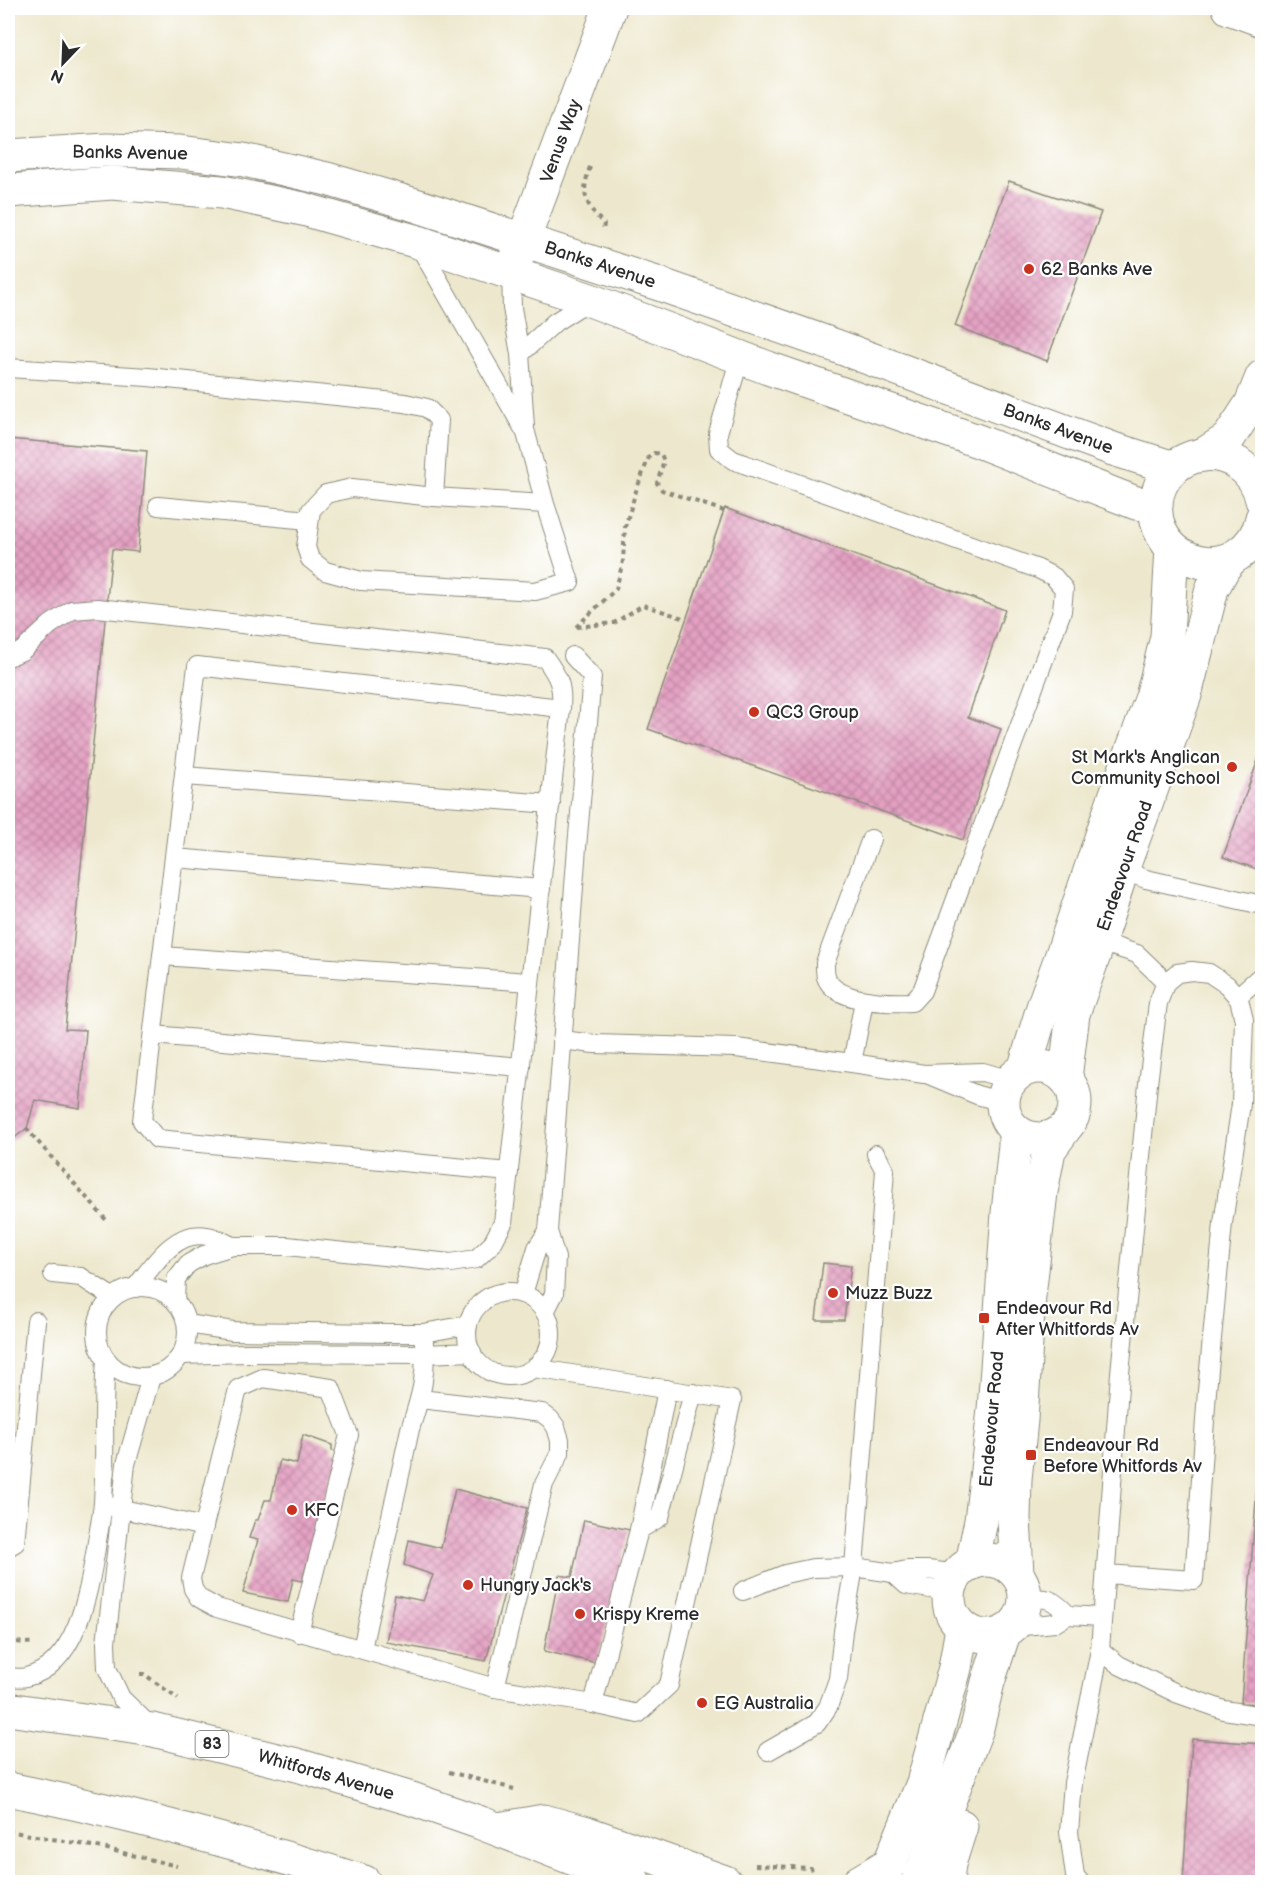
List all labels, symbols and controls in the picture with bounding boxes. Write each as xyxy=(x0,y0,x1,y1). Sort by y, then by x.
north arrow xyxy=(33,33,93,93)
text: N xyxy=(48,64,67,87)
street label: Venus Way xyxy=(536,96,586,186)
street label: Banks Avenue xyxy=(72,141,188,165)
street label: Banks Avenue xyxy=(542,237,659,293)
place label: 62 Banks Ave xyxy=(1041,259,1153,280)
marker: 62 Banks Ave xyxy=(1022,262,1036,276)
street label: Banks Avenue xyxy=(1000,399,1116,459)
place label: QC3 Group xyxy=(766,702,859,723)
marker: QC3 Group xyxy=(747,705,761,719)
place label: St Mark's Anglican Community School xyxy=(1071,747,1220,789)
marker: St Mark's Anglican Community School xyxy=(1225,760,1239,774)
street label: Endeavour Road xyxy=(1093,798,1157,934)
place label: Muzz Buzz xyxy=(845,1283,933,1304)
marker: Muzz Buzz xyxy=(826,1286,840,1300)
place label: Endeavour Rd After Whitfords Av xyxy=(996,1298,1139,1340)
marker: Endeavour Rd After Whitfords Av xyxy=(977,1311,991,1325)
street label: Endeavour Road xyxy=(976,1350,1008,1488)
place label: Endeavour Rd Before Whitfords Av xyxy=(1043,1435,1202,1477)
marker: Endeavour Rd Before Whitfords Av xyxy=(1024,1448,1038,1462)
place label: KFC xyxy=(304,1500,339,1521)
marker: KFC xyxy=(285,1503,299,1517)
place label: Hungry Jack's xyxy=(480,1575,591,1596)
marker: Hungry Jack's xyxy=(461,1578,475,1592)
place label: Krispy Kreme xyxy=(592,1604,700,1625)
marker: Krispy Kreme xyxy=(573,1607,587,1621)
place label: EG Australia xyxy=(714,1693,814,1714)
marker: EG Australia xyxy=(695,1696,709,1710)
road number: 83 xyxy=(196,1731,228,1757)
street label: Whitfords Avenue xyxy=(255,1745,397,1805)

